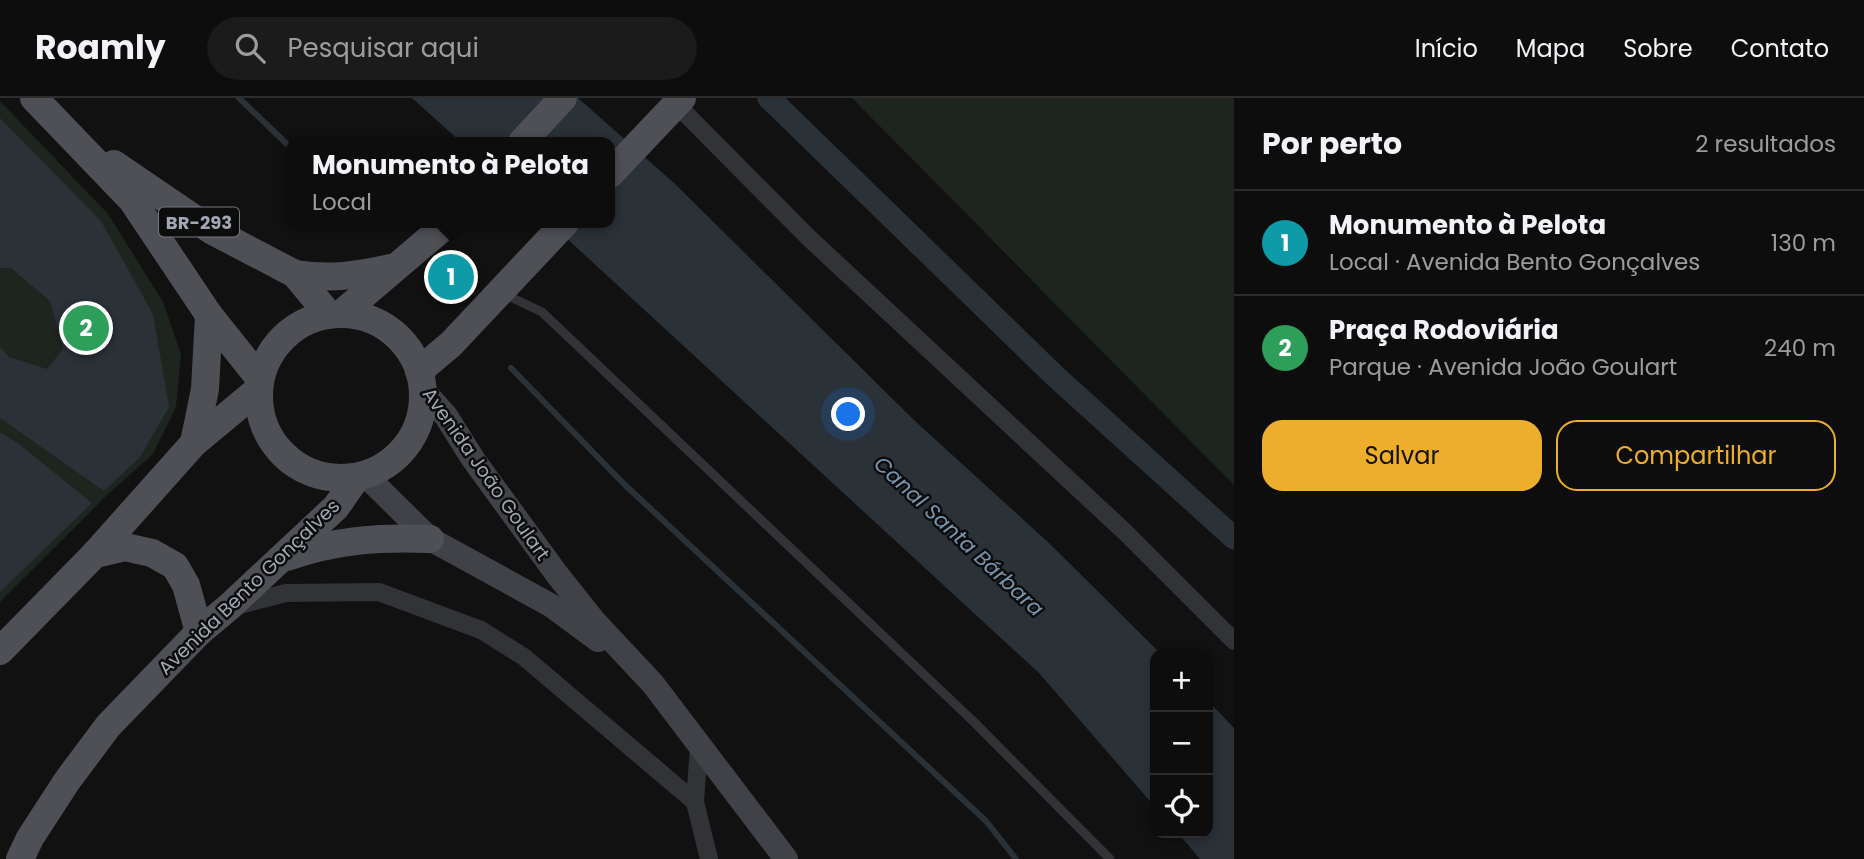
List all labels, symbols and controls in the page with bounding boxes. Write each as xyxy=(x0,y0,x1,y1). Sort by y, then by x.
search box xyxy=(207,17,697,80)
text: Roamly xyxy=(35,24,165,71)
icon: search xyxy=(231,29,269,67)
text: Pesquisar aqui xyxy=(287,30,479,66)
text: Início xyxy=(1415,32,1478,65)
text: Mapa xyxy=(1516,32,1585,65)
text: Sobre xyxy=(1623,32,1693,65)
text: Contato xyxy=(1731,32,1829,65)
text: Por perto xyxy=(1262,122,1402,165)
text: 2 resultados xyxy=(1695,128,1836,160)
popup xyxy=(286,137,615,228)
text: Monumento à Pelota xyxy=(312,147,589,183)
text: Local xyxy=(312,186,372,218)
text: Monumento à Pelota xyxy=(1329,207,1606,243)
road number: BR-293 xyxy=(159,208,239,237)
text: 1 xyxy=(1281,227,1289,259)
text: 130 m xyxy=(1771,227,1836,259)
text: Local · Avenida Bento Gonçalves xyxy=(1329,246,1700,278)
pin: 1 xyxy=(428,251,474,303)
pin: 2 xyxy=(63,302,109,354)
text: Praça Rodoviária xyxy=(1329,312,1559,348)
text: 2 xyxy=(1278,332,1292,364)
text: 240 m xyxy=(1764,332,1836,364)
text: Parque · Avenida João Goulart xyxy=(1329,351,1677,383)
street label: Avenida João Goulart xyxy=(416,382,556,566)
your location xyxy=(831,397,865,431)
button: Salvar xyxy=(1262,420,1542,491)
button: Compartilhar xyxy=(1556,420,1836,491)
water label: Canal Santa Bárbara xyxy=(868,449,1050,623)
street label: Avenida Bento Gonçalves xyxy=(152,493,346,681)
map controls xyxy=(1150,649,1213,838)
button: + xyxy=(1150,649,1213,712)
button: − xyxy=(1150,712,1213,775)
button: locate xyxy=(1150,775,1213,838)

